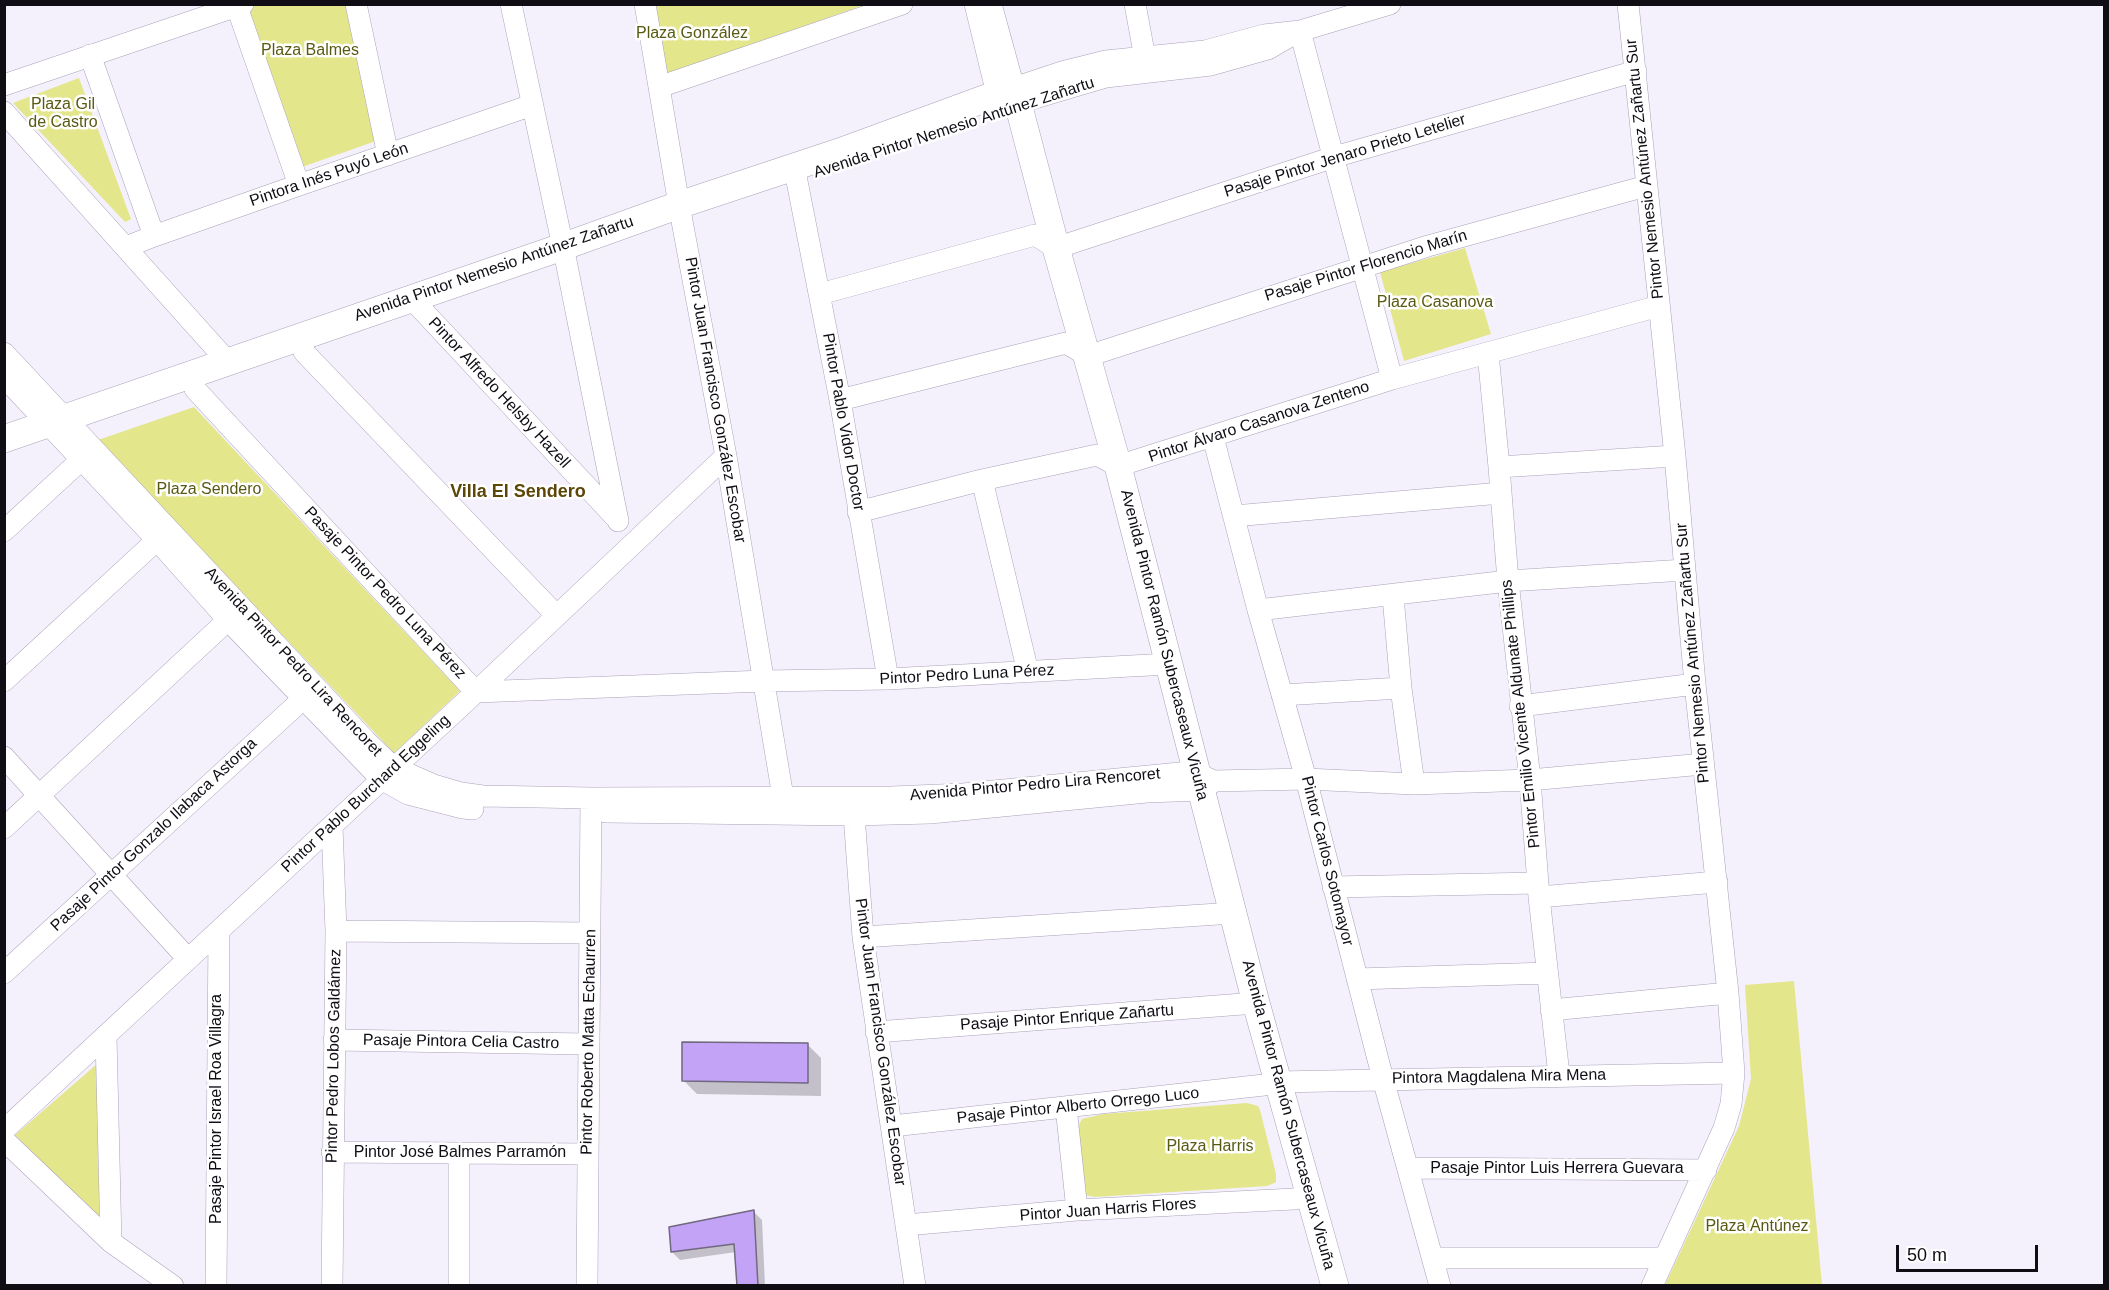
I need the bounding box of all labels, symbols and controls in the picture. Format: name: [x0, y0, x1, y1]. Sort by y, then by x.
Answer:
park label: Plaza González: [636, 24, 748, 44]
street label: Pintor Nemesio Antúnez Zañartu Sur: [1622, 38, 1668, 300]
park label: Plaza Balmes: [261, 41, 359, 61]
street label: Avenida Pintor Nemesio Antúnez Zañartu: [811, 73, 1097, 183]
park label: Plaza Gil de Castro: [28, 95, 98, 133]
street label: Pasaje Pintor Jenaro Prieto Letelier: [1222, 110, 1468, 202]
street label: Pintora Inés Puyó León: [247, 139, 411, 211]
street label: Avenida Pintor Nemesio Antúnez Zañartu: [352, 212, 636, 326]
street label: Pasaje Pintor Florencio Marín: [1262, 226, 1470, 306]
street label: Pintor Juan Francisco González Escobar: [680, 256, 750, 544]
park label: Plaza Casanova: [1377, 293, 1493, 313]
street label: Pintor Alfredo Helsby Hazell: [424, 314, 574, 472]
street label: Pintor Pablo Vidor Doctor: [818, 332, 868, 512]
street label: Pintor Álvaro Casanova Zenteno: [1146, 377, 1372, 467]
park label: Plaza Sendero: [157, 480, 261, 500]
district label: Villa El Sendero: [450, 481, 586, 503]
street label: Avenida Pintor Ramón Subercaseaux Vicuña: [1116, 488, 1212, 802]
street label: Pasaje Pintor Pedro Luna Pérez: [300, 503, 470, 683]
street label: Pintor Nemesio Antúnez Zañartu Sur: [1672, 522, 1714, 784]
street label: Avenida Pintor Pedro Lira Rencoret: [200, 564, 386, 760]
street label: Pintor Emilio Vicente Aldunate Phillips: [1497, 579, 1545, 849]
street label: Pintor Pedro Luna Pérez: [879, 661, 1055, 689]
street label: Pintor Pablo Burchard Eggeling: [278, 711, 454, 877]
street label: Pasaje Pintor Gonzalo Ilabaca Astorga: [47, 734, 261, 936]
street label: Avenida Pintor Pedro Lira Rencoret: [909, 764, 1161, 806]
street label: Pintor Carlos Sotomayor: [1297, 774, 1357, 948]
street label: Pintor Juan Francisco González Escobar: [850, 897, 910, 1187]
street label: Pintor Roberto Matta Echaurren: [577, 929, 601, 1155]
street label: Pintor Pedro Lobos Galdámez: [323, 949, 345, 1163]
street label: Avenida Pintor Ramón Subercaseaux Vicuña: [1237, 958, 1339, 1272]
street label: Pasaje Pintor Israel Roa Villagra: [207, 994, 227, 1224]
street label: Pasaje Pintor Enrique Zañartu: [959, 1001, 1175, 1035]
street label: Pasaje Pintora Celia Castro: [363, 1031, 559, 1053]
street label: Pintora Magdalena Mira Mena: [1392, 1066, 1606, 1088]
street label: Pasaje Pintor Alberto Orrego Luco: [956, 1084, 1200, 1128]
park label: Plaza Harris: [1166, 1137, 1254, 1157]
street label: Pintor José Balmes Parramón: [354, 1143, 566, 1163]
street label: Pasaje Pintor Luis Herrera Guevara: [1430, 1159, 1684, 1179]
street label: Pintor Juan Harris Flores: [1019, 1194, 1197, 1226]
park label: Plaza Antúnez: [1705, 1217, 1809, 1237]
scale bar: [1899, 1233, 2042, 1271]
text: 50 m: [1907, 1245, 1947, 1265]

